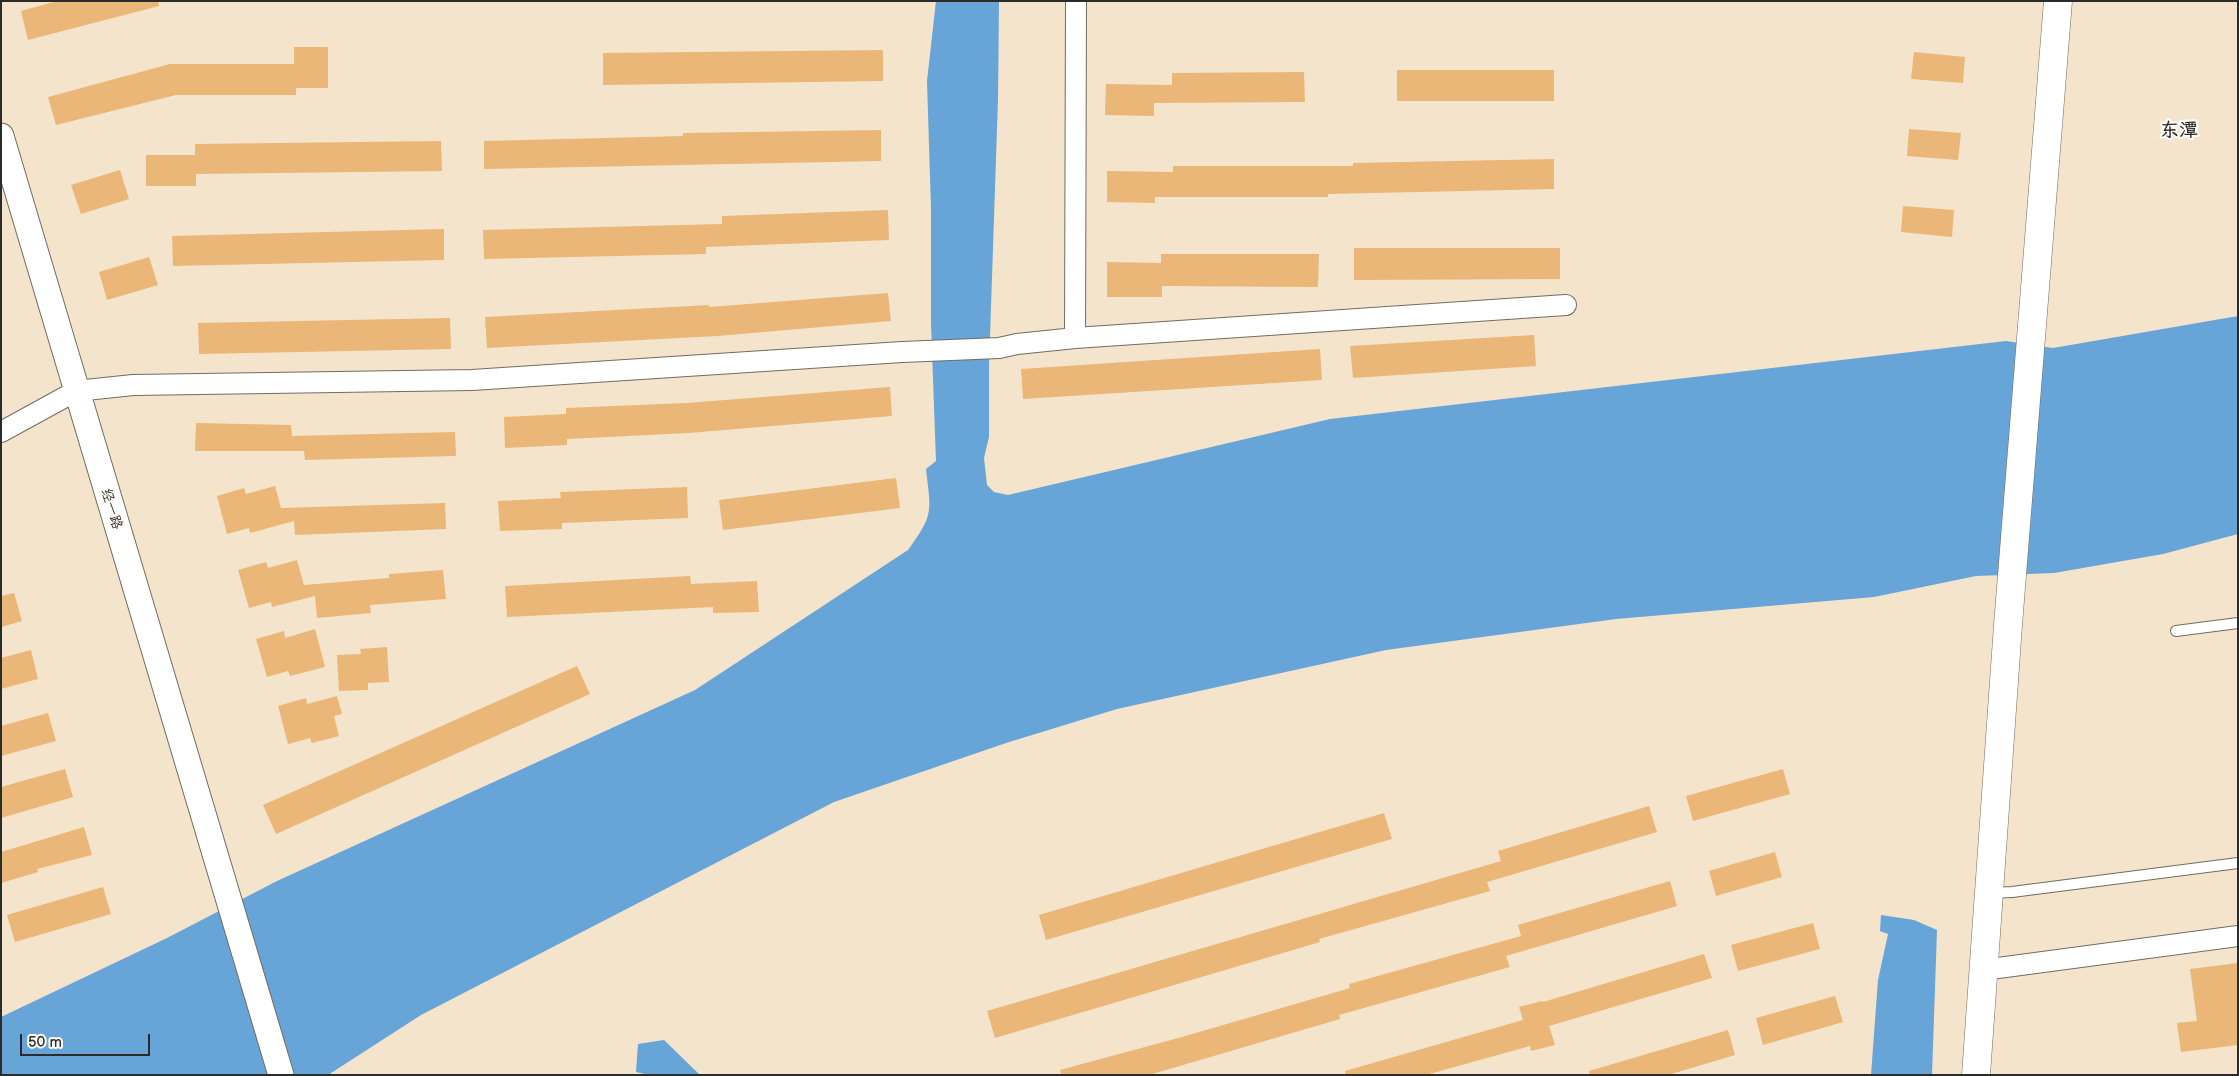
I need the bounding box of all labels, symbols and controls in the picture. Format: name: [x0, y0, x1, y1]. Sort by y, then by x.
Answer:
district label: 东潭: [2160, 120, 2198, 142]
street label: 经一路: [97, 486, 125, 532]
scale bar: [22, 1024, 152, 1056]
text: 50 m: [28, 1033, 62, 1052]

